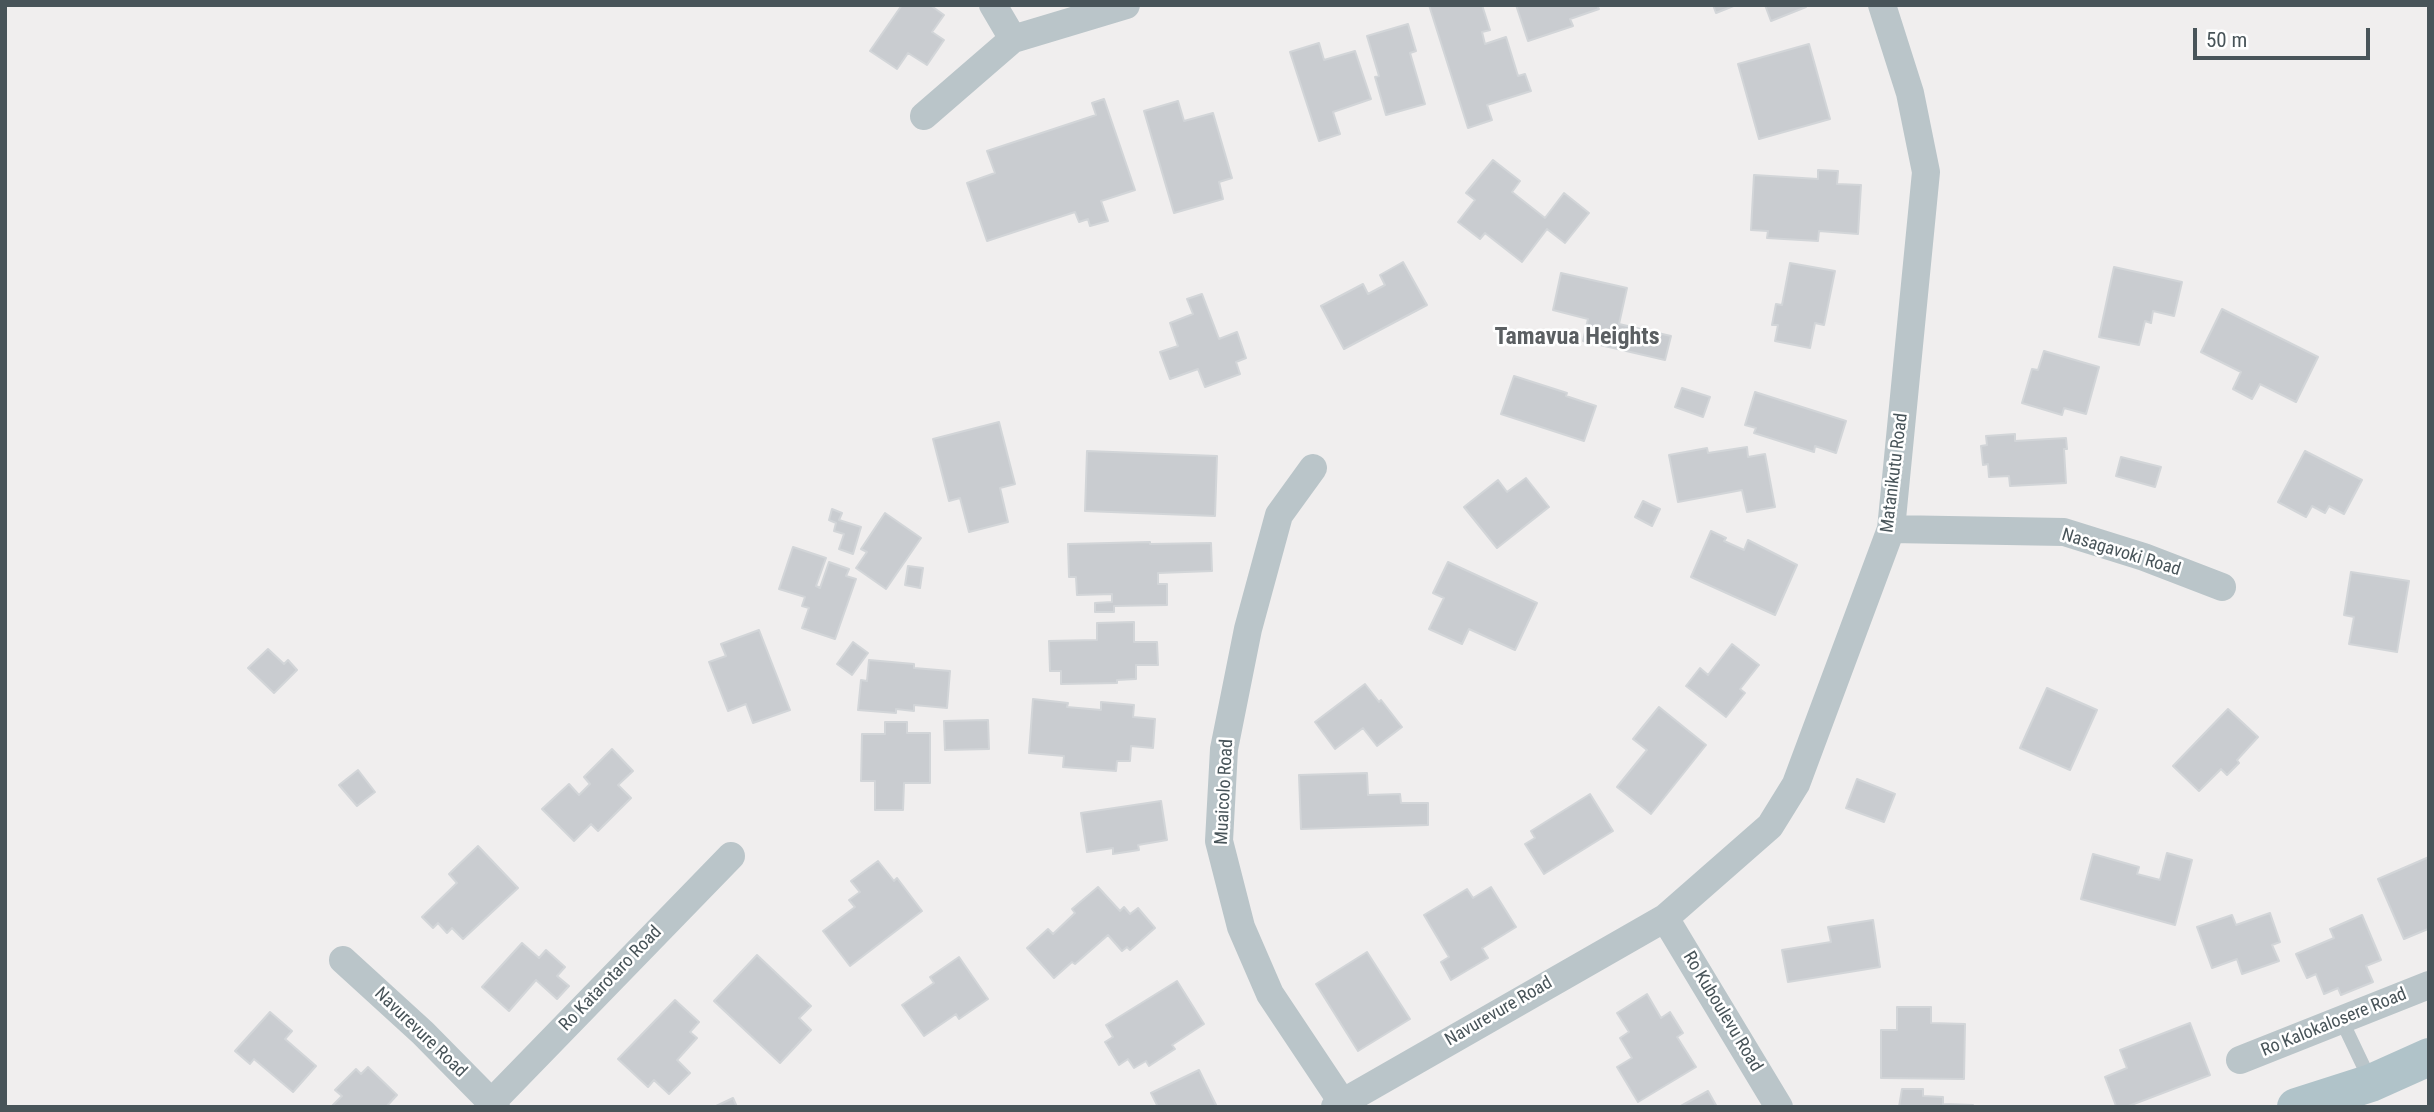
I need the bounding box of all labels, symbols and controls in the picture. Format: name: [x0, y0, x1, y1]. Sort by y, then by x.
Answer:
scale bar: [2196, 14, 2373, 58]
text: 50 m: [2206, 28, 2247, 52]
district label: Tamavua Heights: [1494, 324, 1660, 352]
street label: Matanikutu Road: [1877, 412, 1913, 534]
street label: Nasagavoki Road: [2059, 525, 2183, 581]
street label: Muaicolo Road: [1211, 739, 1239, 845]
street label: Ro Katarotaro Road: [555, 922, 667, 1036]
street label: Ro Kuboulevu Road: [1678, 948, 1766, 1076]
street label: Navurevure Road: [1442, 973, 1556, 1051]
street label: Navurevure Road: [369, 984, 471, 1082]
street label: Ro Kalokalosere Road: [2258, 984, 2410, 1062]

